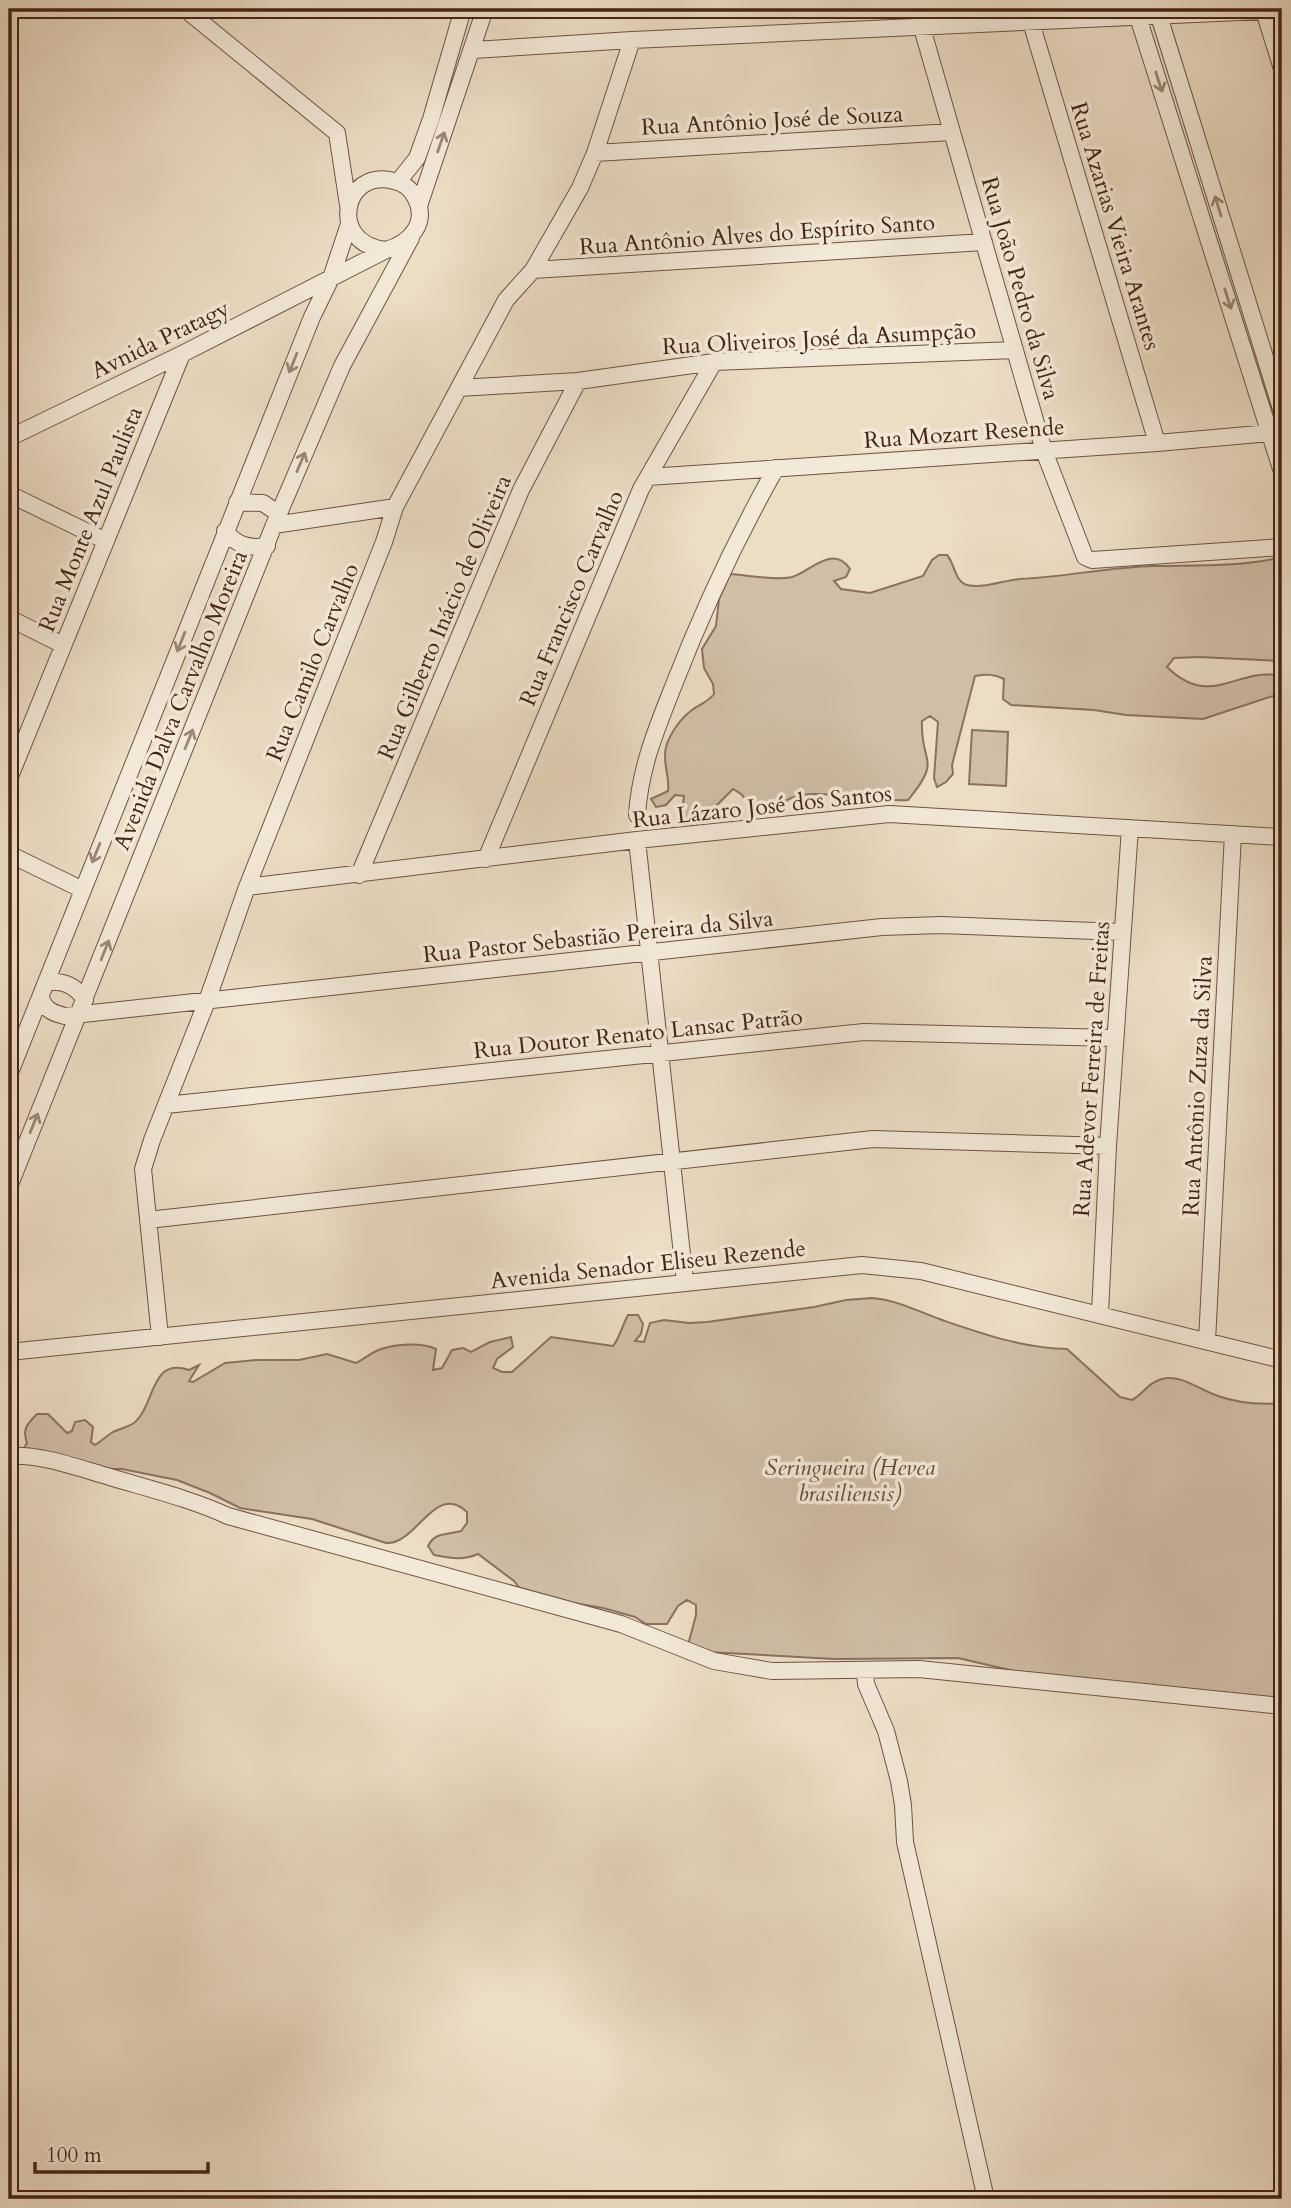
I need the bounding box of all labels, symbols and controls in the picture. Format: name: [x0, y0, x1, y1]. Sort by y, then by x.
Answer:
one-way arrow: [1154, 71, 1166, 93]
street label: Rua Antônio José de Souza: [640, 98, 904, 143]
street label: Rua Azarias Vieira Arantes: [1063, 98, 1168, 354]
one-way arrow: [435, 131, 448, 153]
street label: Rua João Pedro da Silva: [974, 173, 1067, 403]
one-way arrow: [1211, 196, 1223, 218]
street label: Rua Antônio Alves do Espírito Santo: [578, 207, 936, 262]
one-way arrow: [1223, 288, 1235, 310]
street label: Avnida Pratagy: [86, 293, 234, 386]
street label: Rua Oliveiros José da Asumpção: [661, 315, 977, 362]
one-way arrow: [286, 352, 299, 374]
street label: Rua Monte Azul Paulista: [31, 402, 150, 636]
street label: Rua Mozart Resende: [863, 411, 1065, 456]
one-way arrow: [295, 452, 308, 473]
street label: Rua Gilberto Inácio de Oliveira: [370, 470, 519, 764]
street label: Rua Francisco Carvalho: [512, 486, 631, 711]
street label: Avenida Dalva Carvalho Moreira: [106, 546, 255, 855]
street label: Rua Camilo Carvalho: [259, 559, 366, 766]
one-way arrow: [173, 631, 186, 653]
one-way arrow: [184, 728, 197, 750]
street label: Rua Lázaro José dos Santos: [631, 777, 893, 836]
one-way arrow: [88, 842, 101, 864]
street label: Rua Pastor Sebastião Pereira da Silva: [421, 903, 775, 970]
street label: Rua Adevor Ferreira de Freitas: [1066, 920, 1117, 1218]
one-way arrow: [99, 939, 112, 961]
street label: Rua Antônio Zuza da Silva: [1175, 955, 1220, 1217]
street label: Rua Doutor Renato Lansac Patrão: [472, 1001, 804, 1066]
one-way arrow: [29, 1113, 42, 1135]
street label: Avenida Senador Eliseu Rezende: [489, 1233, 807, 1296]
park label: Seringueira (Hevea brasiliensis): [765, 1452, 935, 1509]
scale bar: [35, 2131, 208, 2175]
text: 100 m: [46, 2141, 102, 2170]

